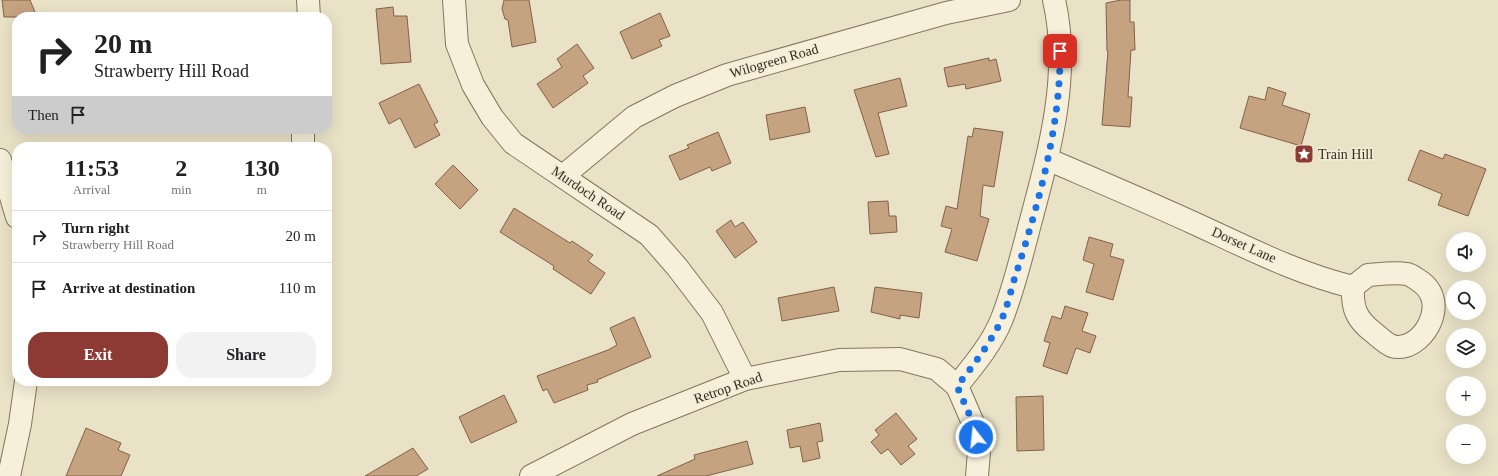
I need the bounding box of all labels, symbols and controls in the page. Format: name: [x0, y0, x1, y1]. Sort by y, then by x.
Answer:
icon: right: [28, 28, 80, 80]
text: 20 m: [94, 28, 152, 59]
pin: [1043, 34, 1077, 68]
icon: arrive: [1049, 40, 1071, 62]
street label: Wilogreen Road: [728, 41, 820, 81]
text: Strawberry Hill Road: [94, 61, 249, 81]
icon: arrive: [67, 104, 89, 126]
text: Then: [28, 107, 59, 123]
place icon: Train Hill: [1293, 143, 1315, 165]
place label: Train Hill: [1318, 147, 1373, 162]
text: 11:53: [64, 155, 119, 181]
text: 2: [175, 155, 187, 181]
text: 130: [244, 155, 280, 181]
street label: Murdoch Road: [549, 163, 627, 223]
text: Arrival: [73, 182, 110, 197]
text: min: [171, 182, 191, 197]
text: m: [257, 182, 267, 197]
text: Turn right: [62, 220, 129, 236]
street label: Dorset Lane: [1210, 224, 1278, 266]
icon: right: [28, 226, 50, 248]
text: 20 m: [286, 228, 316, 244]
map controls: [1446, 232, 1486, 464]
button: sound: [1446, 232, 1486, 272]
text: Strawberry Hill Road: [62, 237, 174, 252]
icon: arrive: [28, 278, 50, 300]
text: Arrive at destination: [62, 280, 195, 296]
text: 110 m: [279, 280, 316, 296]
button: search: [1446, 280, 1486, 320]
button: layers: [1446, 328, 1486, 368]
button: Exit: [28, 332, 168, 378]
button: Share: [176, 332, 316, 378]
street label: Retrop Road: [692, 369, 764, 407]
button: +: [1446, 376, 1486, 416]
position arrow: [955, 416, 997, 458]
button: −: [1446, 424, 1486, 464]

